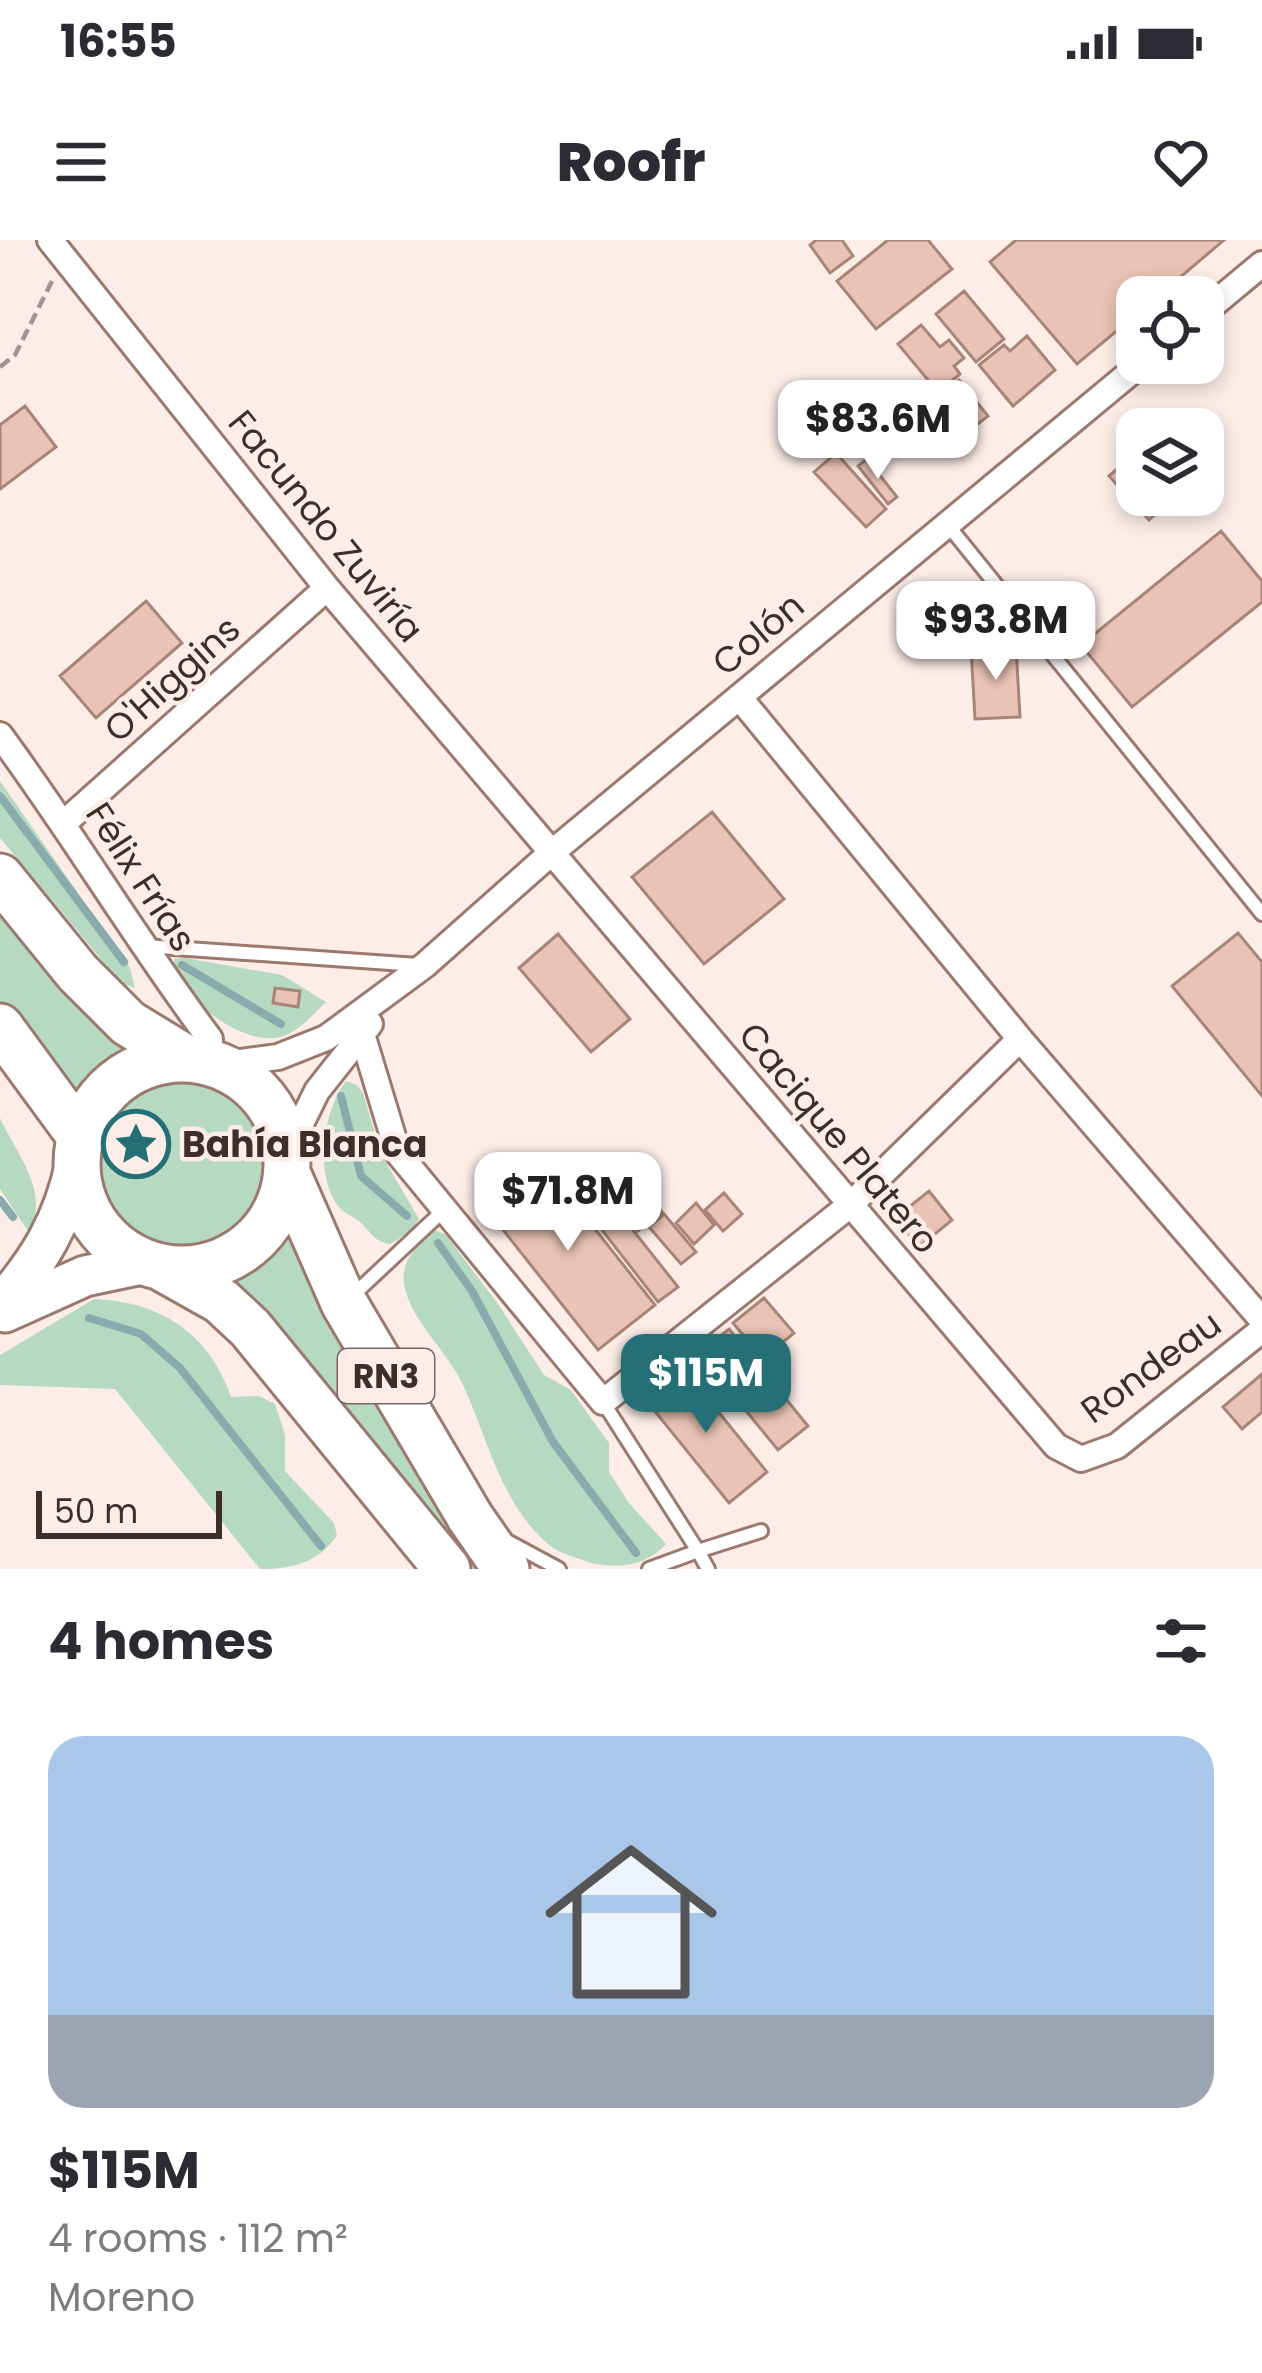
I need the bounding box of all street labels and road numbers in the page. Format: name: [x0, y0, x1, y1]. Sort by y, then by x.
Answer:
street label: Facundo Zuviría: [216, 399, 436, 653]
street label: Colón: [701, 580, 815, 688]
street label: O'Higgins: [93, 604, 251, 754]
street label: Félix Frías: [74, 792, 208, 962]
street label: Cacique Platero: [727, 1011, 951, 1265]
street label: Rondeau: [1070, 1299, 1232, 1435]
road number: RN3: [338, 1349, 434, 1403]

